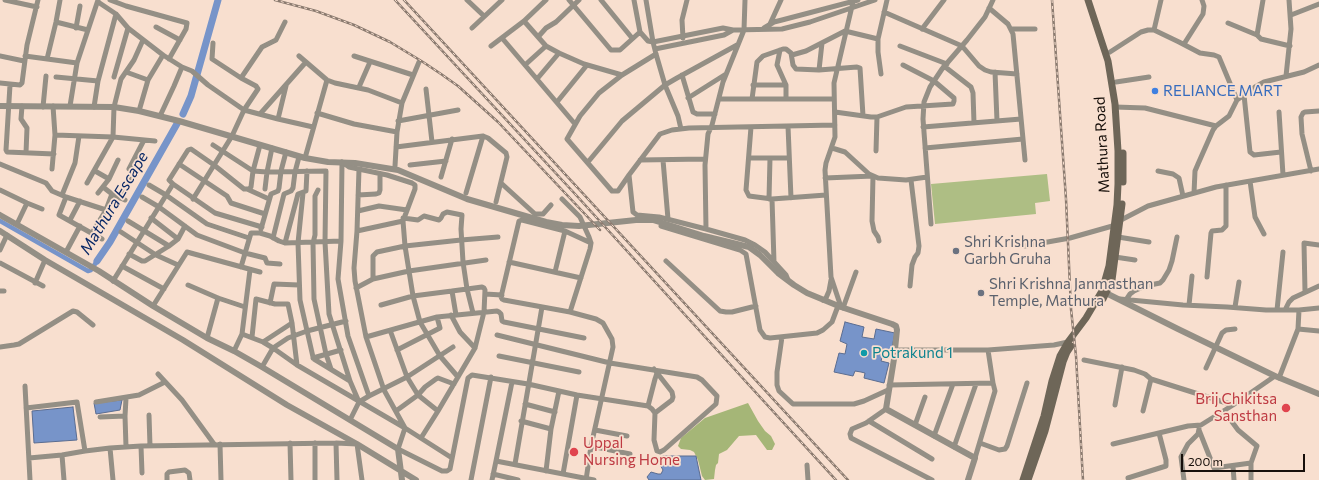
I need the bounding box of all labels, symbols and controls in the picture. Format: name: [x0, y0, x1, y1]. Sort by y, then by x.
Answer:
place label: RELIANCE MART: [1163, 82, 1283, 100]
marker: RELIANCE MART: [1150, 86, 1160, 96]
street label: Mathura Road: [1090, 96, 1114, 194]
water label: Mathura Escape: [76, 148, 152, 258]
place label: Shri Krishna Garbh Gruha: [964, 233, 1051, 268]
marker: Shri Krishna Garbh Gruha: [951, 246, 961, 256]
place label: Shri Krishna Janmasthan Temple, Mathura: [989, 275, 1153, 310]
marker: Shri Krishna Janmasthan Temple, Mathura: [976, 288, 986, 298]
place label: Potrakund 1: [872, 344, 953, 362]
marker: Potrakund 1: [859, 348, 869, 358]
place label: Brij Chikitsa Sansthan: [1195, 390, 1277, 425]
marker: Brij Chikitsa Sansthan: [1280, 402, 1292, 414]
place label: Uppal Nursing Home: [583, 434, 680, 469]
marker: Uppal Nursing Home: [568, 446, 580, 458]
scale bar: [1183, 446, 1307, 472]
text: 200 m: [1188, 454, 1223, 468]

